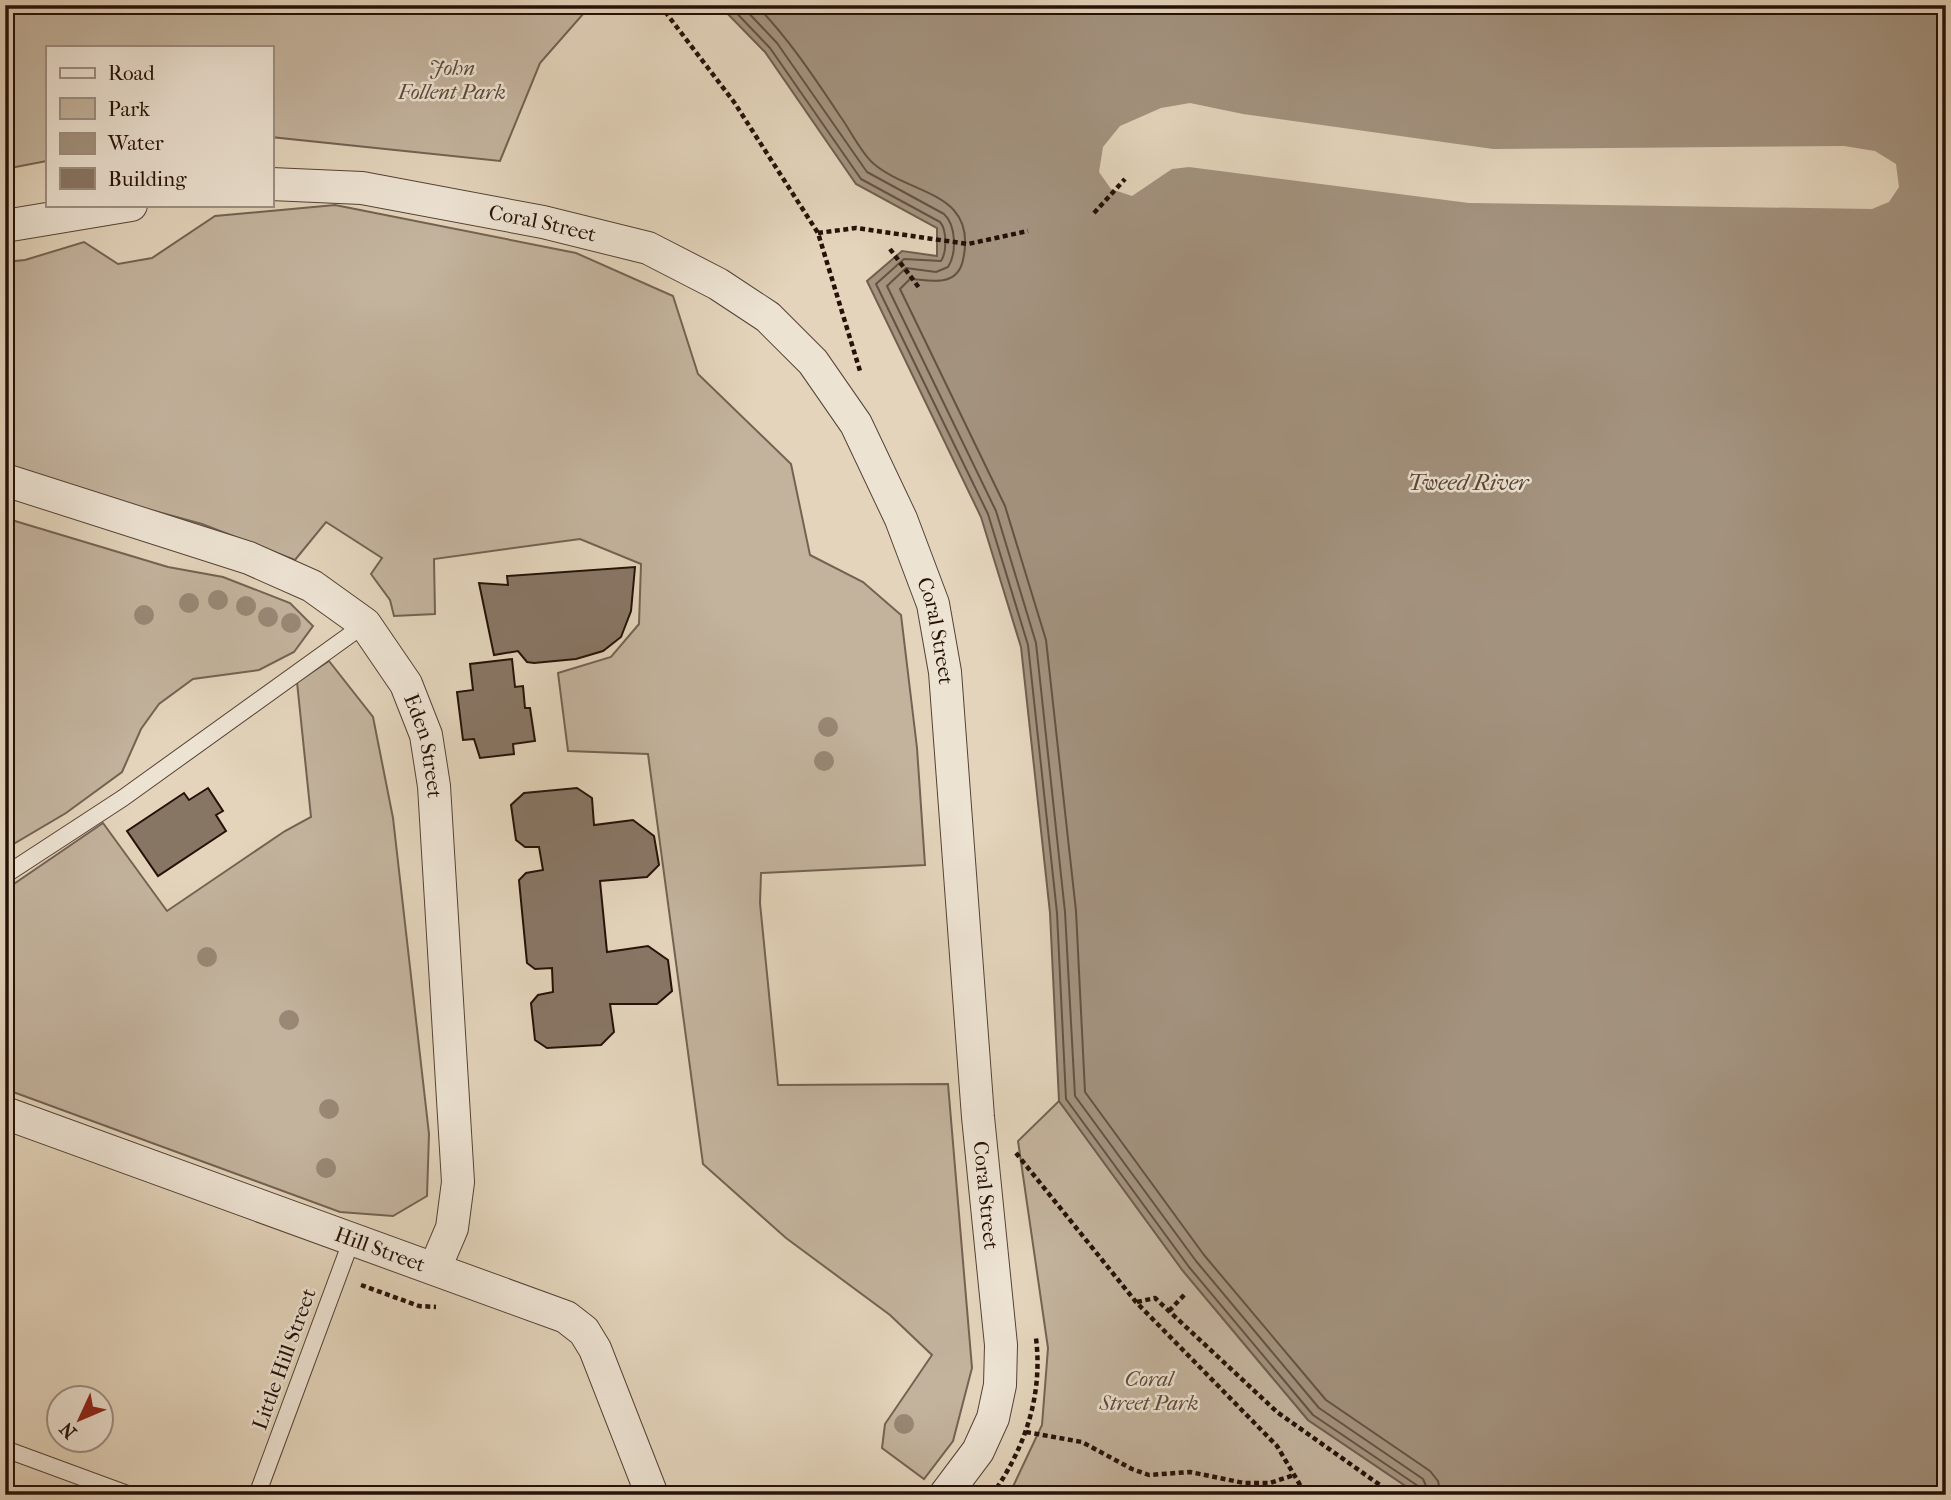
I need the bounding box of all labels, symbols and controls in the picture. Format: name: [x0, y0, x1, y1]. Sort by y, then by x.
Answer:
legend: [46, 46, 273, 206]
park label: John Follent Park: [397, 56, 506, 104]
text: Road: [108, 61, 155, 85]
text: Park: [108, 97, 150, 121]
text: Water: [107, 131, 164, 155]
text: Building: [108, 167, 187, 191]
street label: Coral Street: [487, 200, 599, 247]
water label: Tweed River: [1408, 469, 1530, 496]
street label: Coral Street: [912, 574, 958, 686]
street label: Eden Street: [399, 690, 447, 799]
street label: Coral Street: [968, 1140, 1003, 1251]
street label: Hill Street: [331, 1222, 429, 1277]
street label: Little Hill Street: [247, 1285, 321, 1433]
park label: Coral Street Park: [1099, 1367, 1198, 1415]
north arrow: [46, 1384, 116, 1454]
text: N: [55, 1417, 81, 1443]

